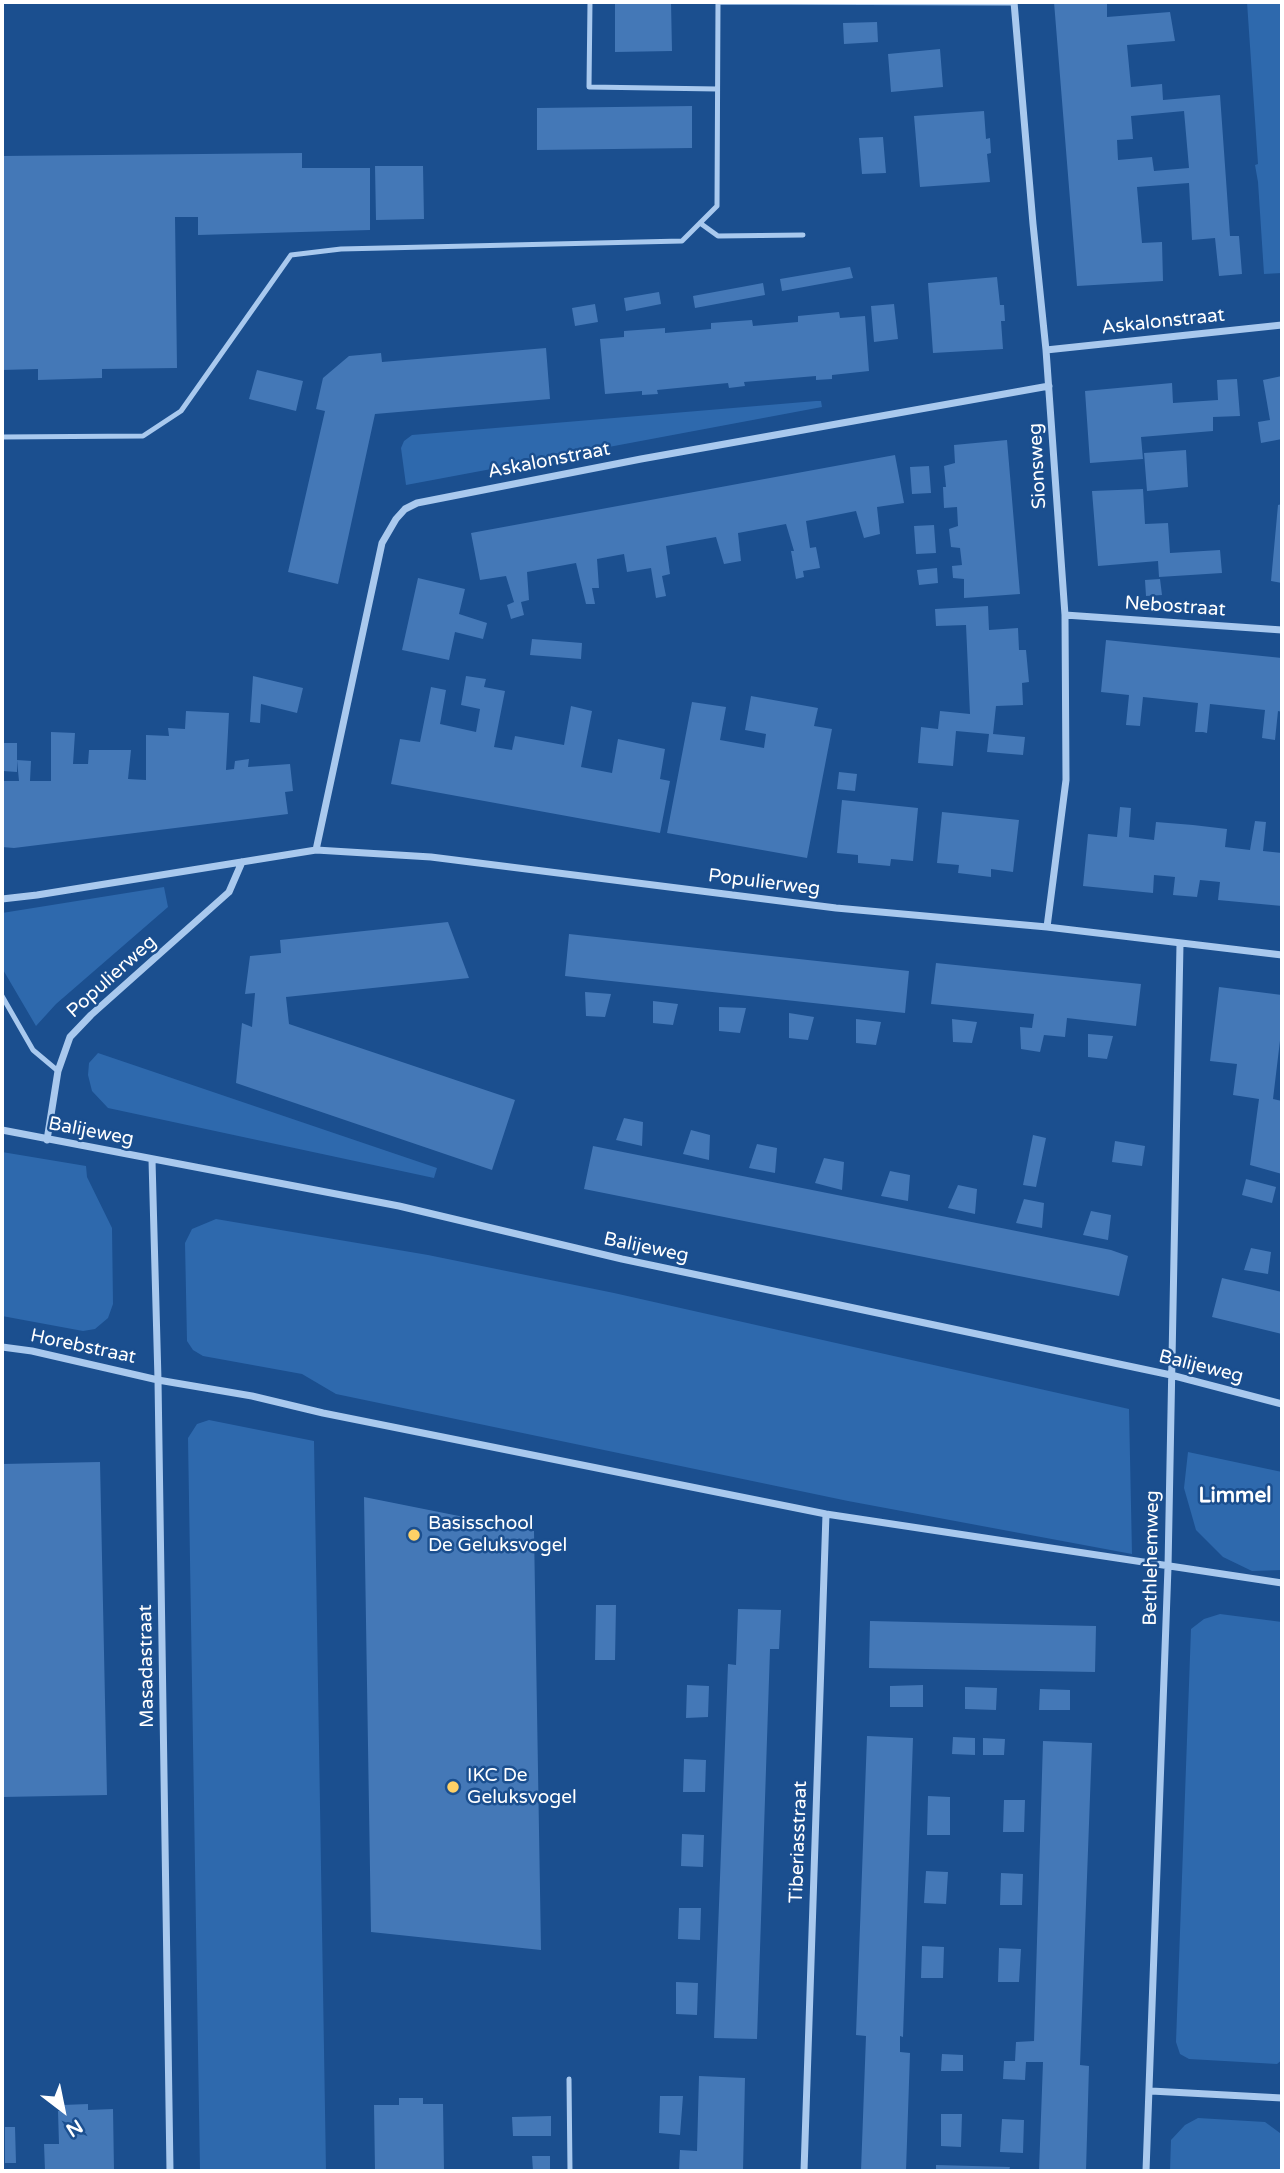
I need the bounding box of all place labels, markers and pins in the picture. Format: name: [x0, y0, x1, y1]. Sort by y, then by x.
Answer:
place label: Basisschool De Geluksvogel: [428, 1513, 567, 1557]
marker: Basisschool De Geluksvogel: [406, 1527, 422, 1543]
place label: IKC De Geluksvogel: [467, 1765, 577, 1809]
marker: IKC De Geluksvogel: [445, 1779, 461, 1795]

